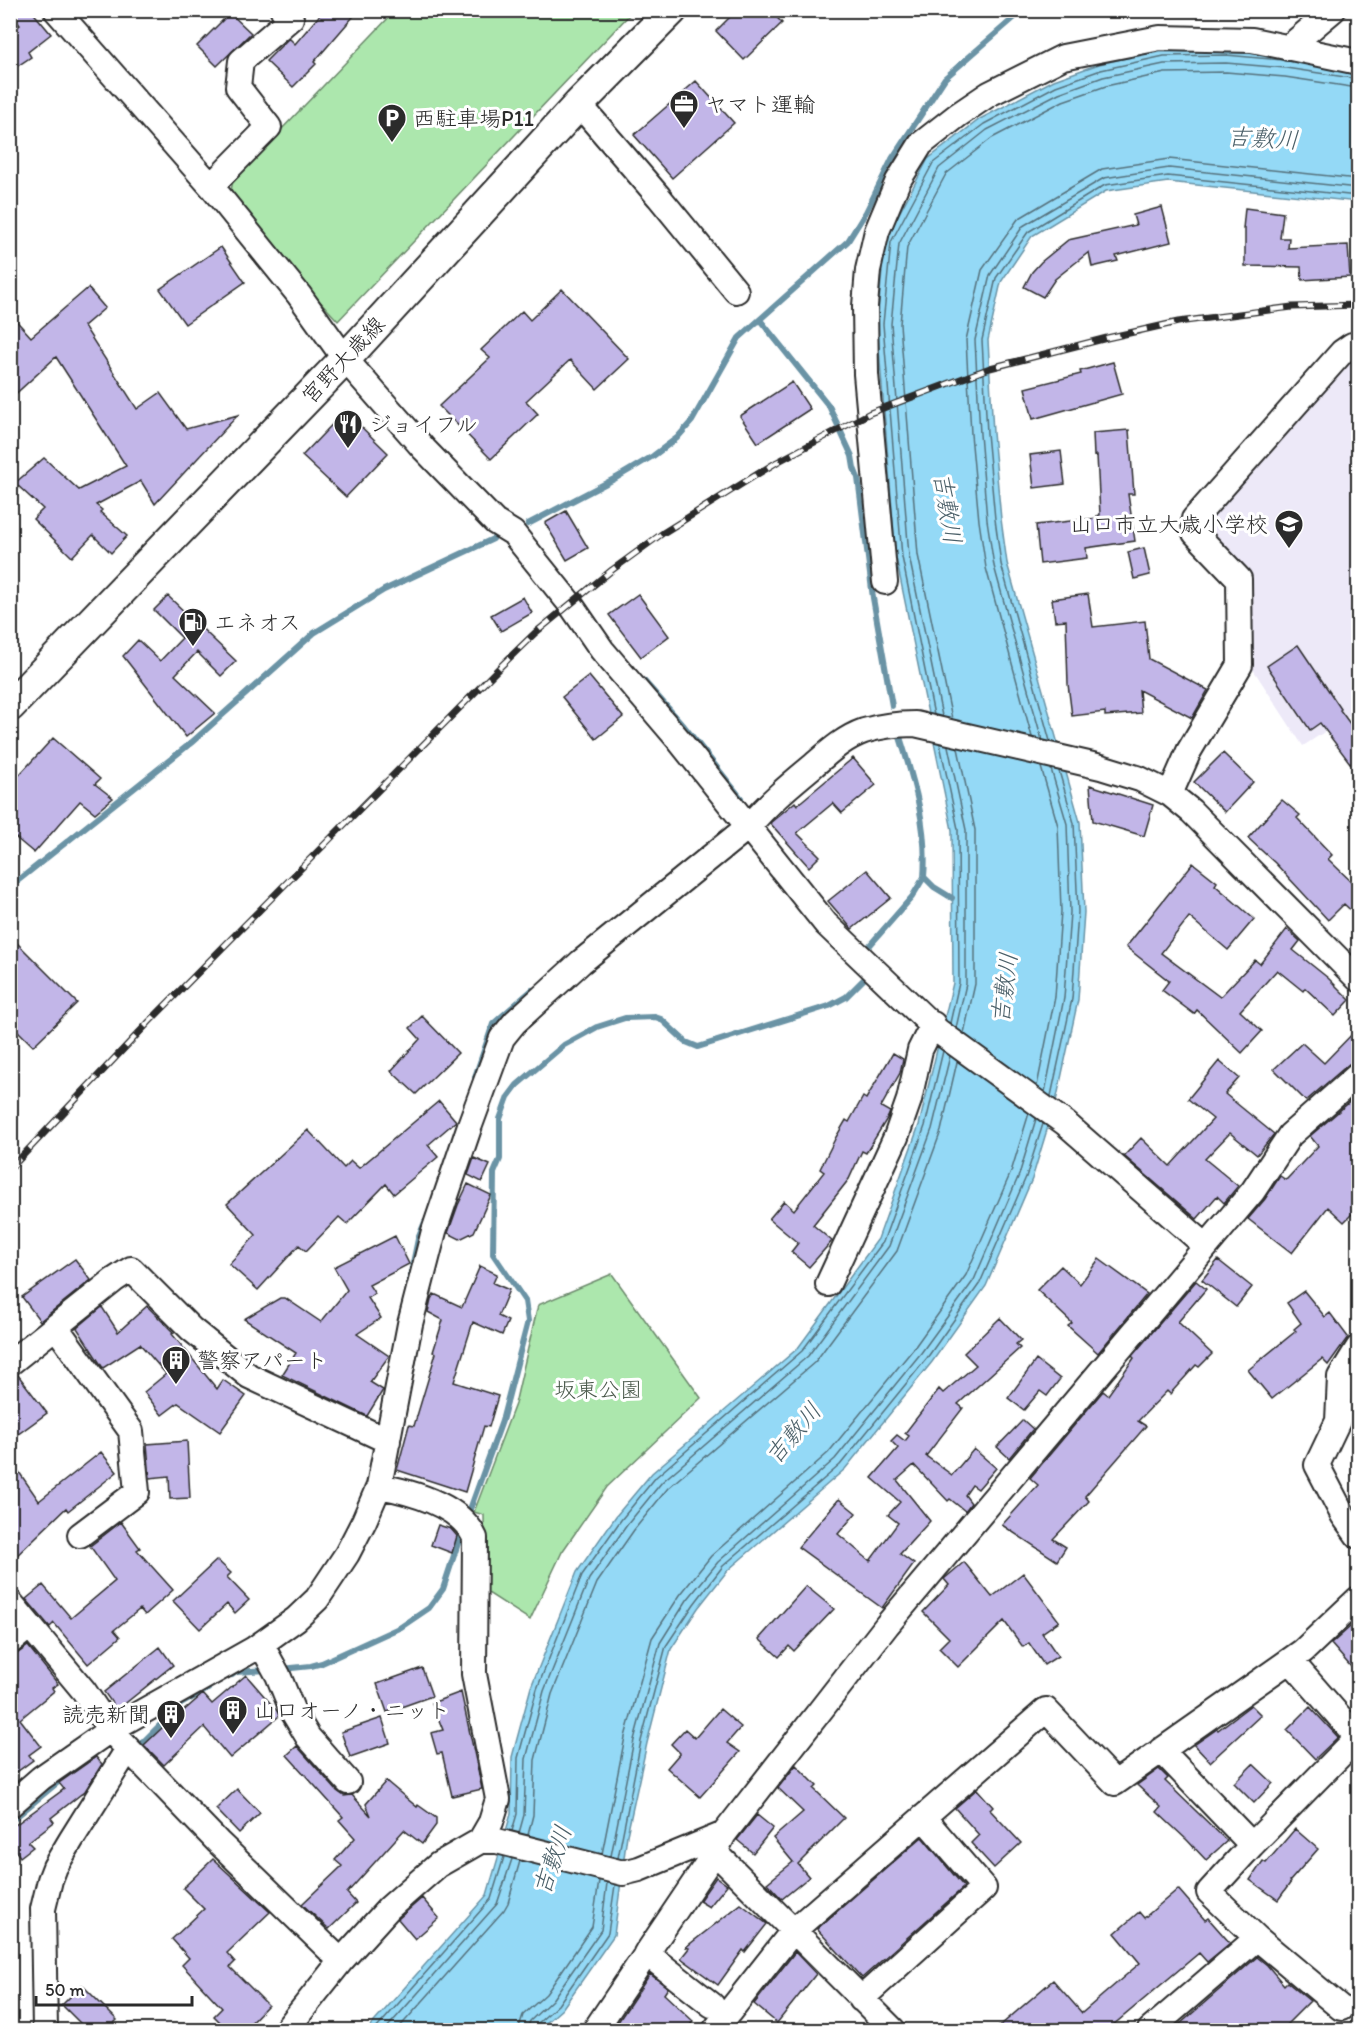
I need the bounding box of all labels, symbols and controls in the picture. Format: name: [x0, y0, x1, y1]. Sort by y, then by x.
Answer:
office icon: ヤマト運輸: [668, 88, 700, 130]
place label: ヤマト運輸: [705, 91, 815, 118]
parking icon: 西駐車場P11: [376, 102, 408, 144]
place label: 西駐車場P11: [413, 105, 534, 132]
water label: 吉敷川: [1226, 122, 1300, 154]
street label: 宮野大歳線: [296, 311, 390, 409]
restaurant icon: ジョイフル: [332, 408, 364, 450]
place label: ジョイフル: [369, 411, 478, 438]
water label: 吉敷川: [928, 470, 968, 546]
school or university icon: 山口市立大歳小学校: [1273, 508, 1305, 550]
place label: 山口市立大歳小学校: [1070, 511, 1268, 538]
fuel station icon: エネオス: [177, 606, 209, 648]
place label: エネオス: [214, 609, 301, 636]
water label: 吉敷川: [985, 951, 1023, 1025]
building icon: 警察アパート: [160, 1344, 192, 1386]
place label: 警察アパート: [197, 1347, 328, 1374]
park label: 坂東公園: [554, 1376, 642, 1403]
water label: 吉敷川: [759, 1396, 827, 1470]
building icon: 山口オーノ・ニット: [217, 1694, 249, 1736]
place label: 山口オーノ・ニット: [254, 1697, 450, 1724]
building icon: 読売新聞: [155, 1698, 187, 1740]
place label: 読売新聞: [62, 1701, 150, 1728]
water label: 吉敷川: [527, 1821, 577, 1899]
scale bar: [36, 1969, 192, 2007]
text: 50 m: [45, 1979, 85, 2001]

